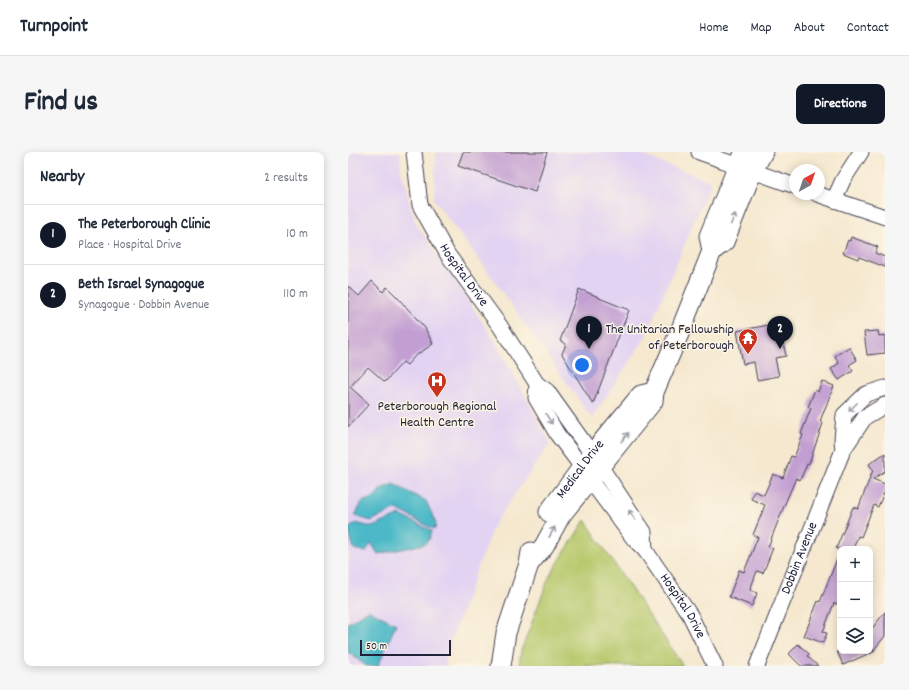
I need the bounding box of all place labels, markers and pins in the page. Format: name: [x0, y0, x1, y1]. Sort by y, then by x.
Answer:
pin: 1: [576, 316, 602, 349]
pin: 2: [767, 316, 793, 349]
place label: The Unitarian Fellowship of Peterborough: [605, 320, 734, 356]
temple icon: The Unitarian Fellowship of Peterborough: [737, 327, 759, 355]
hospital icon: Peterborough Regional Health Centre: [426, 370, 448, 398]
place label: Peterborough Regional Health Centre: [378, 397, 497, 433]

